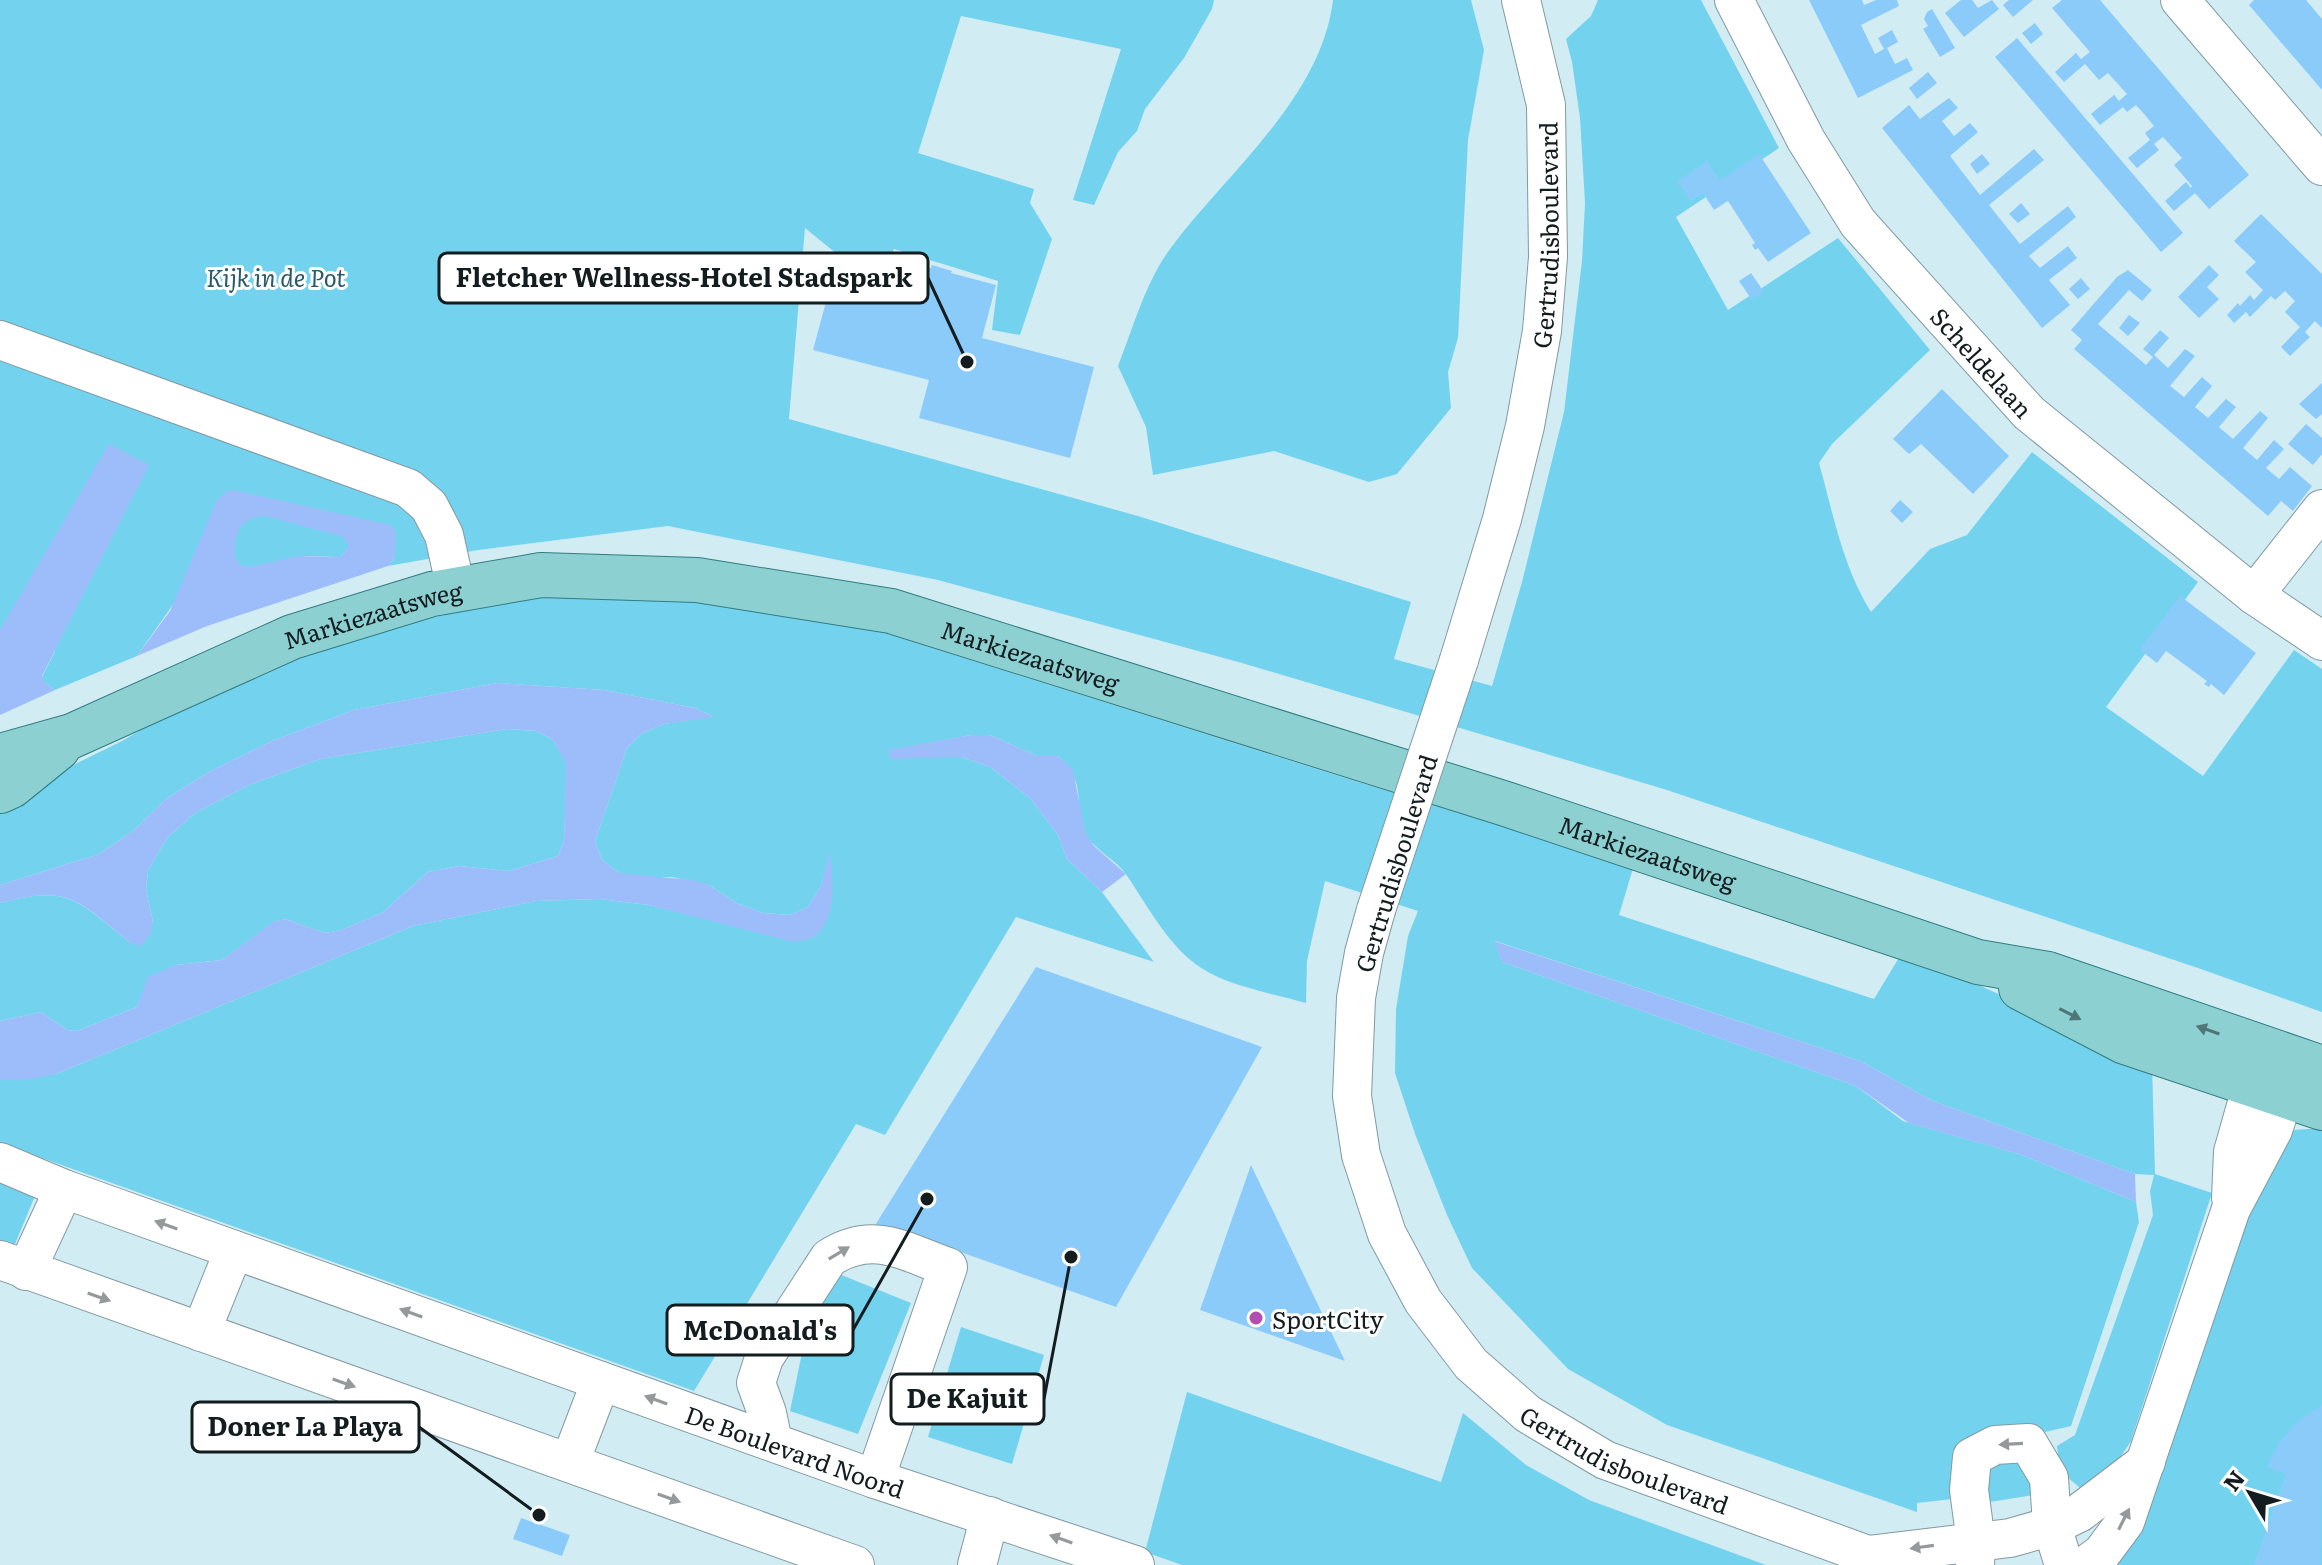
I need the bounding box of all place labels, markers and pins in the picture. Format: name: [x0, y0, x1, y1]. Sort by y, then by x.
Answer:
callout: Fletcher Wellness-Hotel Stadspark: [439, 253, 928, 303]
place label: SportCity: [1272, 1301, 1384, 1336]
callout: McDonald's: [667, 1305, 853, 1355]
marker: SportCity: [1247, 1309, 1265, 1327]
callout: De Kajuit: [891, 1374, 1044, 1424]
callout: Doner La Playa: [192, 1402, 419, 1452]

